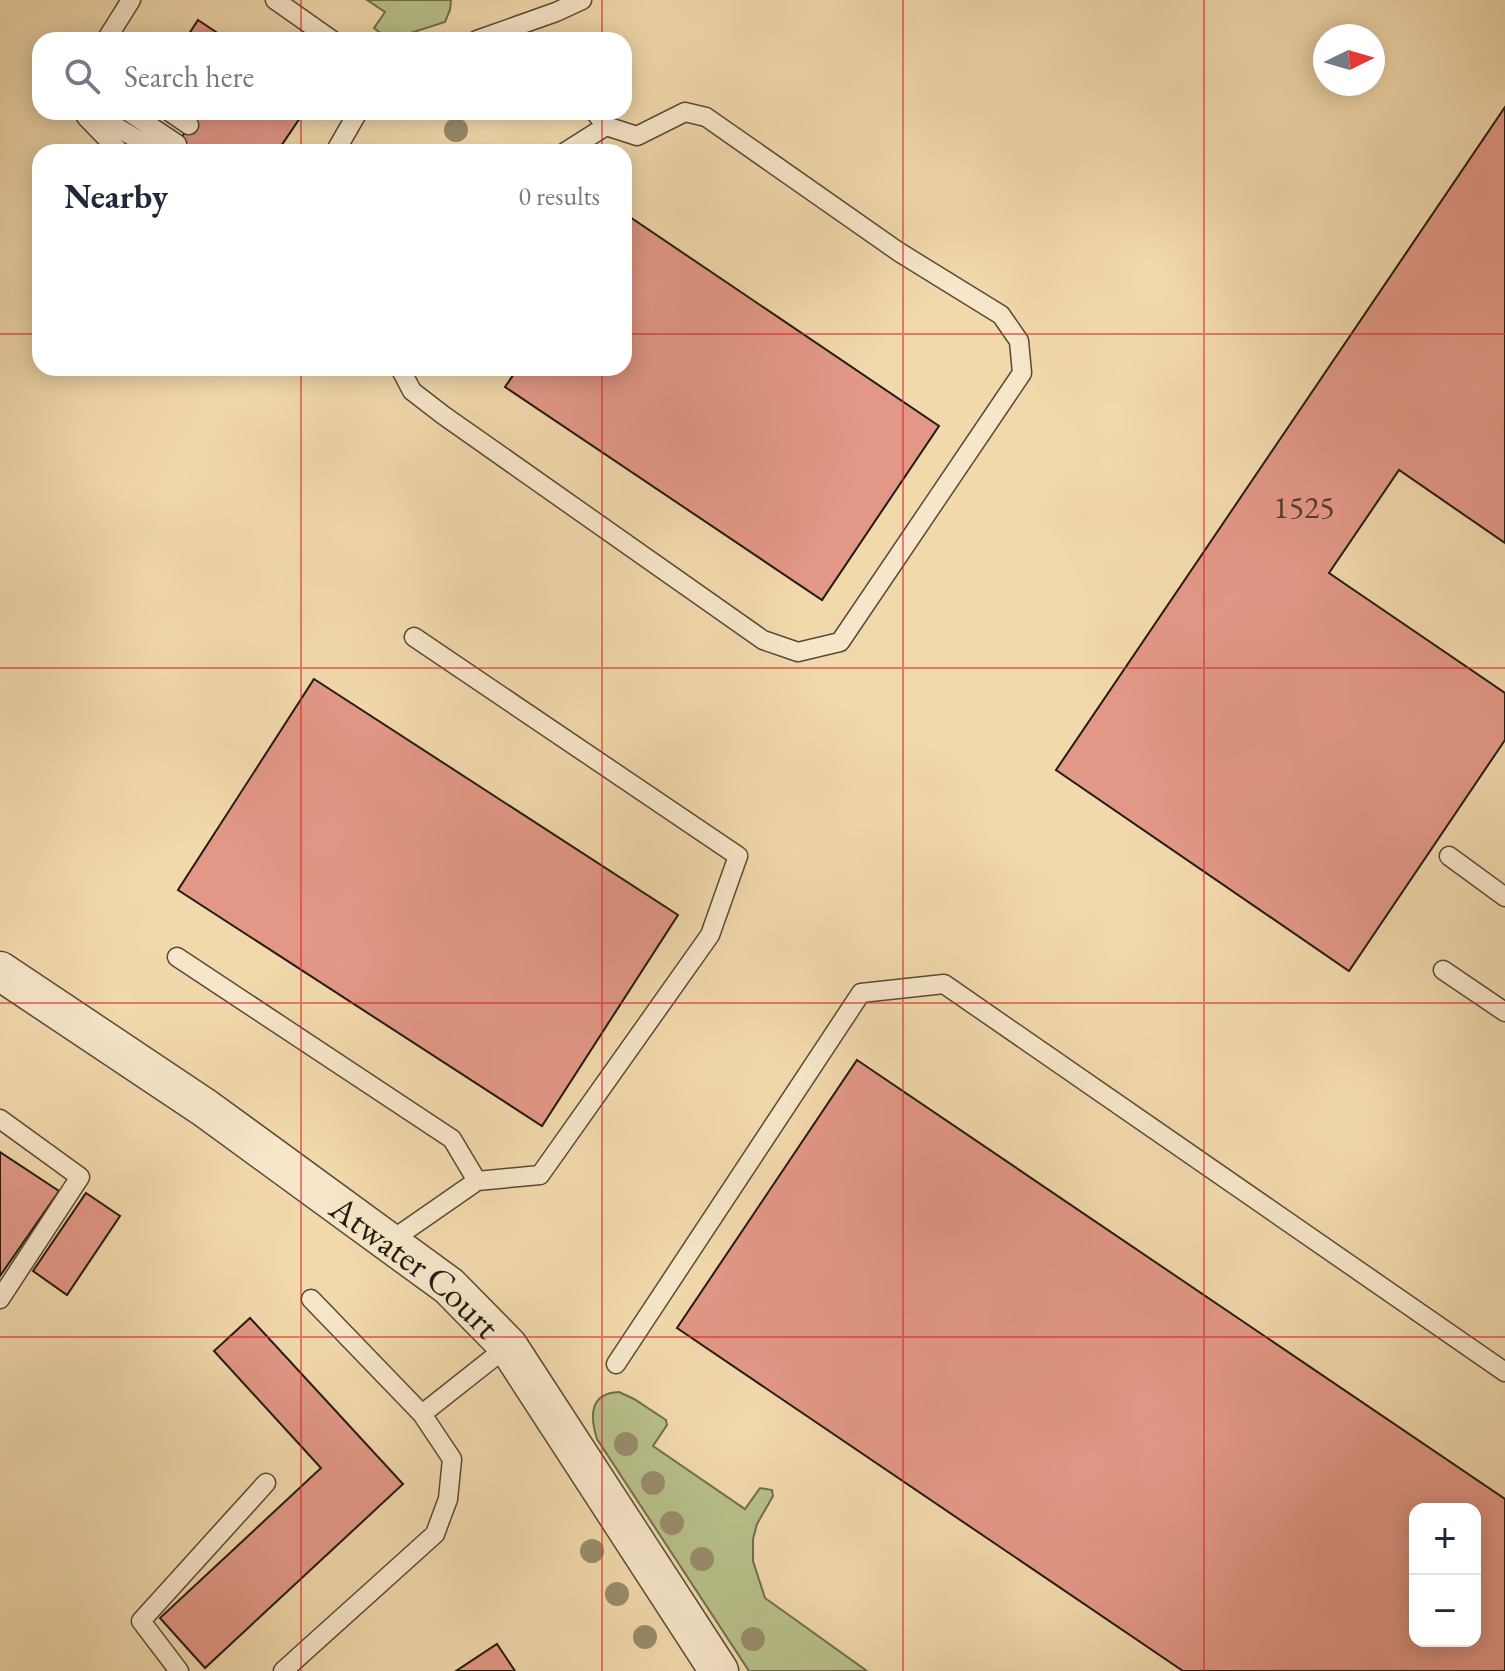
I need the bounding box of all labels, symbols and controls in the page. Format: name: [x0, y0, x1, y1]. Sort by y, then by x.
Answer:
north arrow: [1313, 24, 1385, 96]
search box: [32, 32, 632, 120]
icon: search: [60, 54, 104, 98]
text: Search here: [124, 57, 254, 96]
text: Nearby: [64, 174, 168, 218]
text: 0 results: [519, 179, 600, 213]
house number: 1525: [1273, 486, 1335, 528]
street label: Atwater Court: [320, 1184, 511, 1349]
map controls: [1409, 1503, 1481, 1647]
button: +: [1409, 1503, 1481, 1575]
button: −: [1409, 1575, 1481, 1647]

